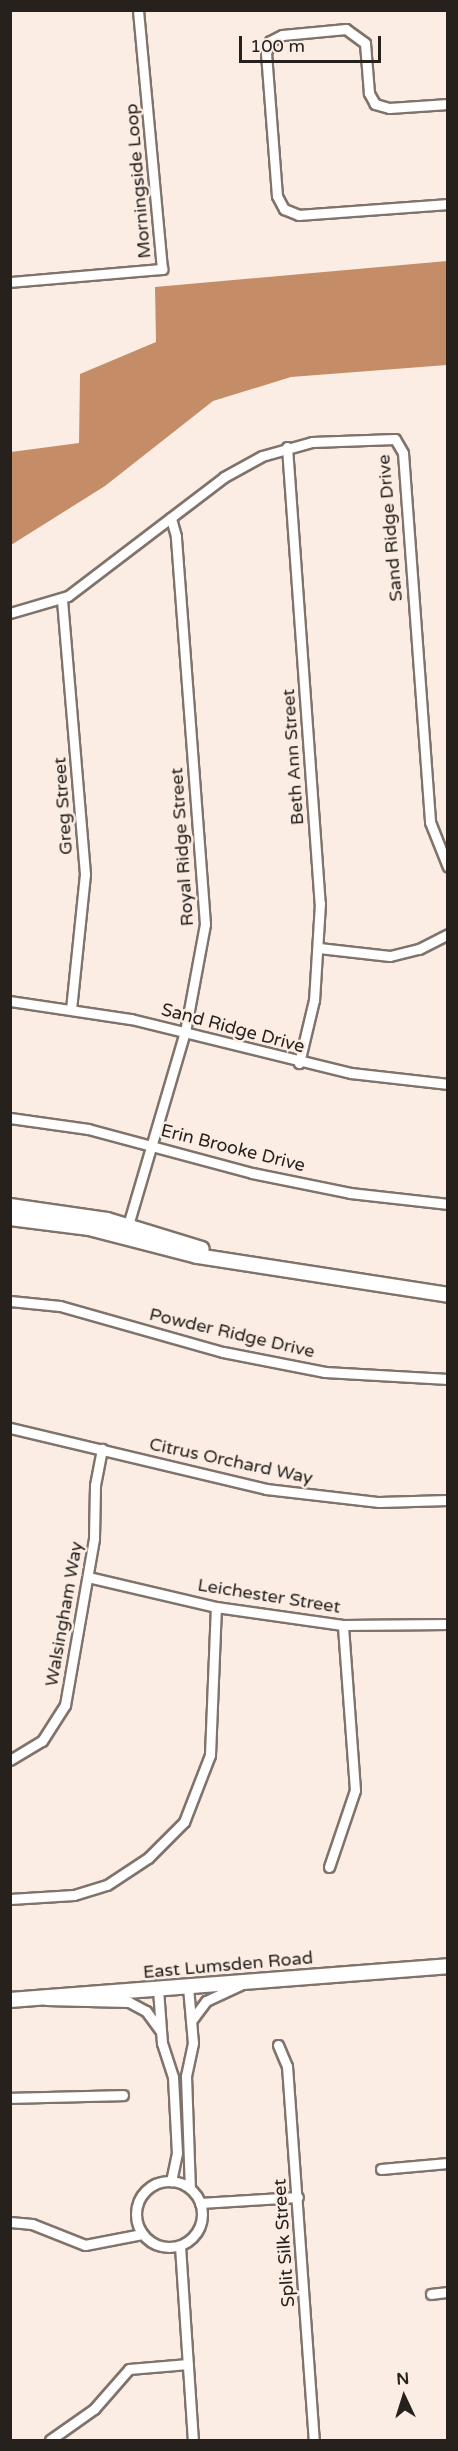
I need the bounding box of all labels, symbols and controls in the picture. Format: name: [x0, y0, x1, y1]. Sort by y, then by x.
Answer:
scale bar: [242, 24, 384, 62]
text: 100 m: [250, 35, 305, 57]
street label: Morningside Loop: [120, 103, 156, 259]
street label: Sand Ridge Drive: [373, 454, 407, 602]
street label: Beth Ann Street: [277, 688, 309, 826]
street label: Greg Street: [49, 756, 77, 856]
street label: Royal Ridge Street: [166, 767, 198, 927]
street label: Sand Ridge Drive: [159, 998, 307, 1058]
street label: Erin Brooke Drive: [159, 1120, 307, 1176]
street label: Powder Ridge Drive: [147, 1303, 317, 1363]
street label: Citrus Orchard Way: [147, 1433, 315, 1489]
street label: Walsingham Way: [41, 1540, 87, 1688]
street label: Leichester Street: [196, 1574, 342, 1618]
street label: East Lumsden Road: [142, 1947, 314, 1983]
street label: Split Silk Street: [269, 2178, 299, 2308]
north arrow: [374, 2367, 434, 2427]
text: N: [396, 2369, 410, 2389]

